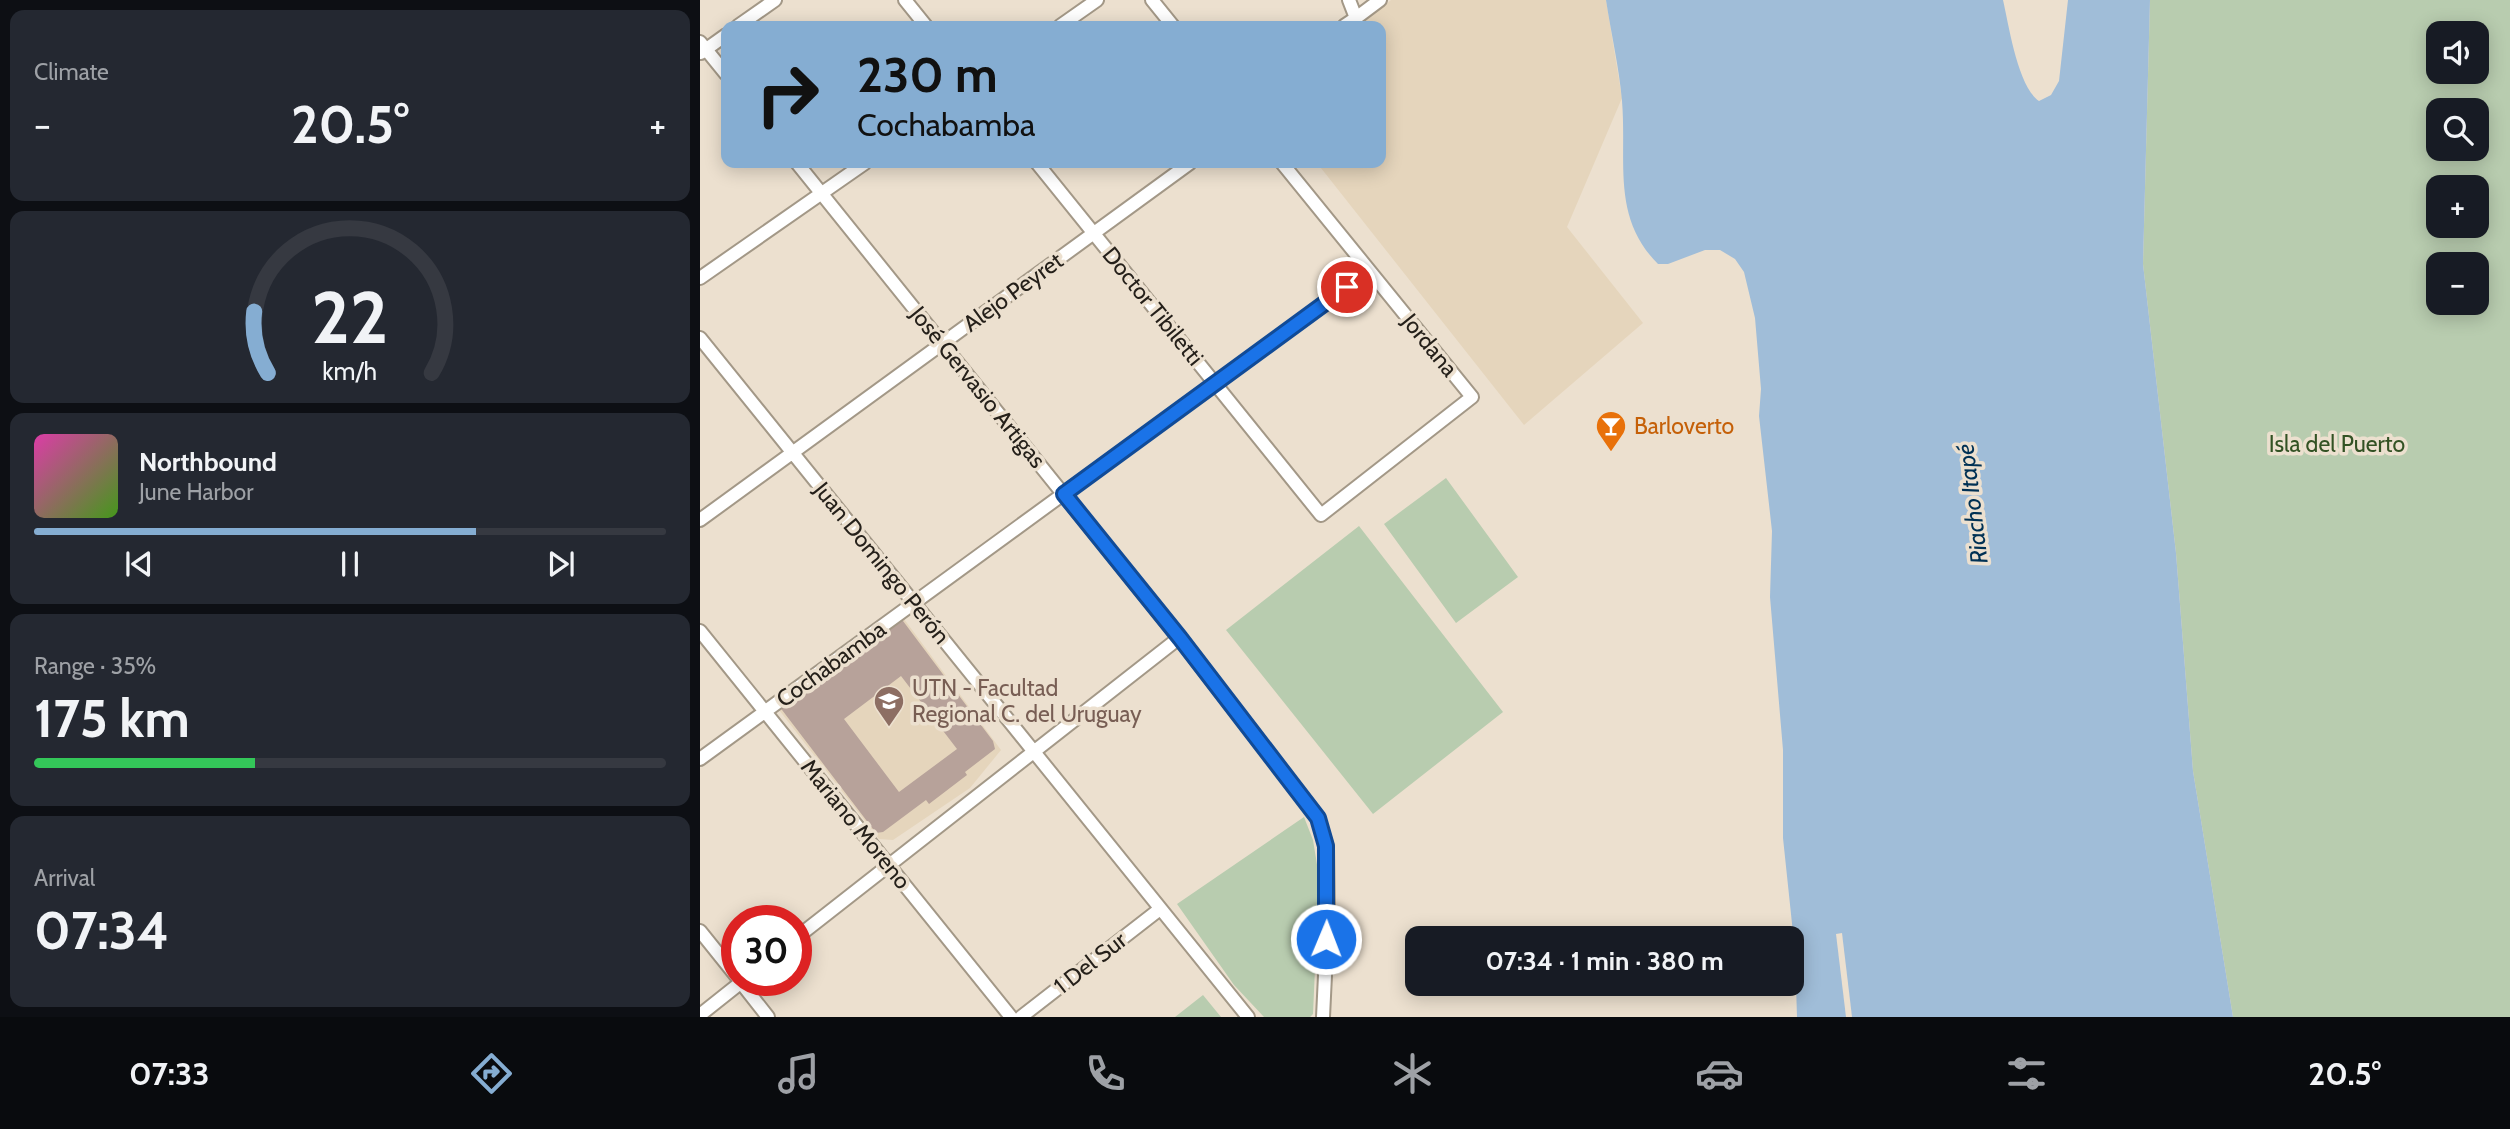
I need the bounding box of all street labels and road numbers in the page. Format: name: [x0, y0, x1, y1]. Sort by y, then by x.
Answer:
street label: Doctor Tibiletti: [1097, 241, 1209, 371]
street label: Alejo Peyret: [958, 246, 1069, 338]
street label: José Gervasio Artigas: [904, 300, 1052, 473]
street label: Jordana: [1396, 307, 1464, 382]
street label: Juan Domingo Perón: [807, 476, 956, 650]
street label: Cochabamba: [771, 615, 891, 713]
street label: Mariano Moreno: [795, 754, 917, 894]
street label: 1 Del Sur: [1048, 926, 1132, 1000]

